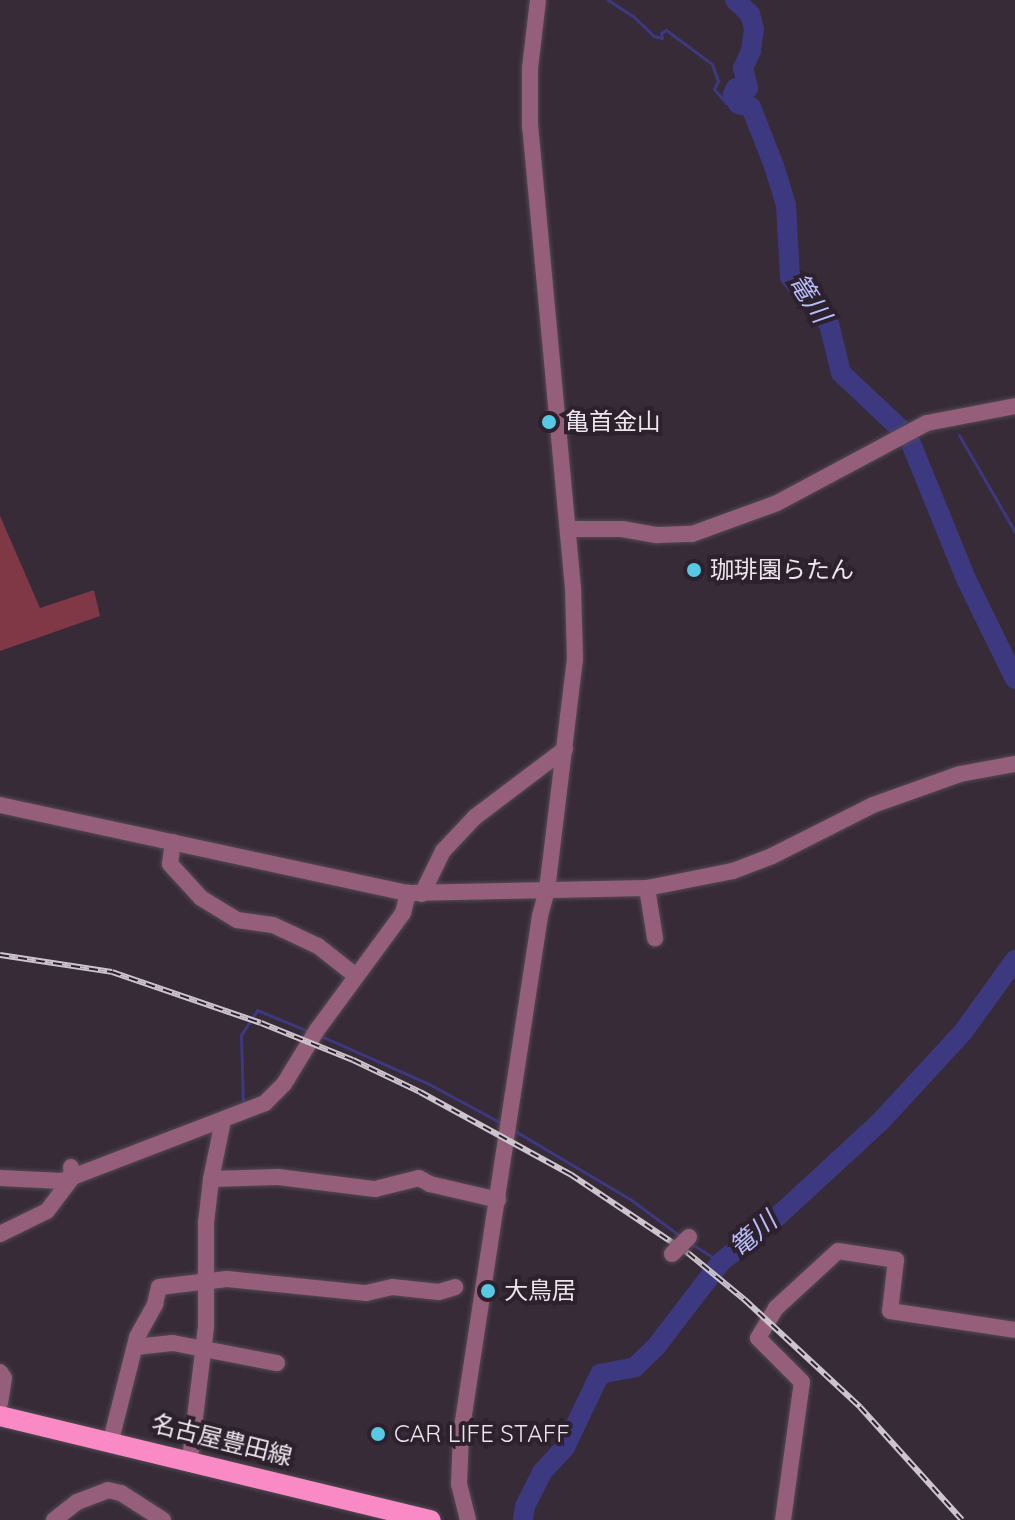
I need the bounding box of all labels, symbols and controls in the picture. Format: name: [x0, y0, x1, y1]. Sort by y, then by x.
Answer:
water label: 篭川: [783, 268, 837, 328]
place label: 亀首金山: [565, 408, 661, 436]
marker: 亀首金山: [540, 413, 558, 431]
place label: 珈琲園らたん: [710, 556, 854, 584]
marker: 珈琲園らたん: [685, 561, 703, 579]
water label: 篭川: [723, 1205, 783, 1263]
place label: 大鳥居: [504, 1277, 576, 1305]
marker: 大鳥居: [479, 1282, 497, 1300]
street label: 名古屋豊田線: [149, 1409, 295, 1471]
place label: CAR LIFE STAFF: [394, 1420, 570, 1448]
marker: CAR LIFE STAFF: [369, 1425, 387, 1443]

